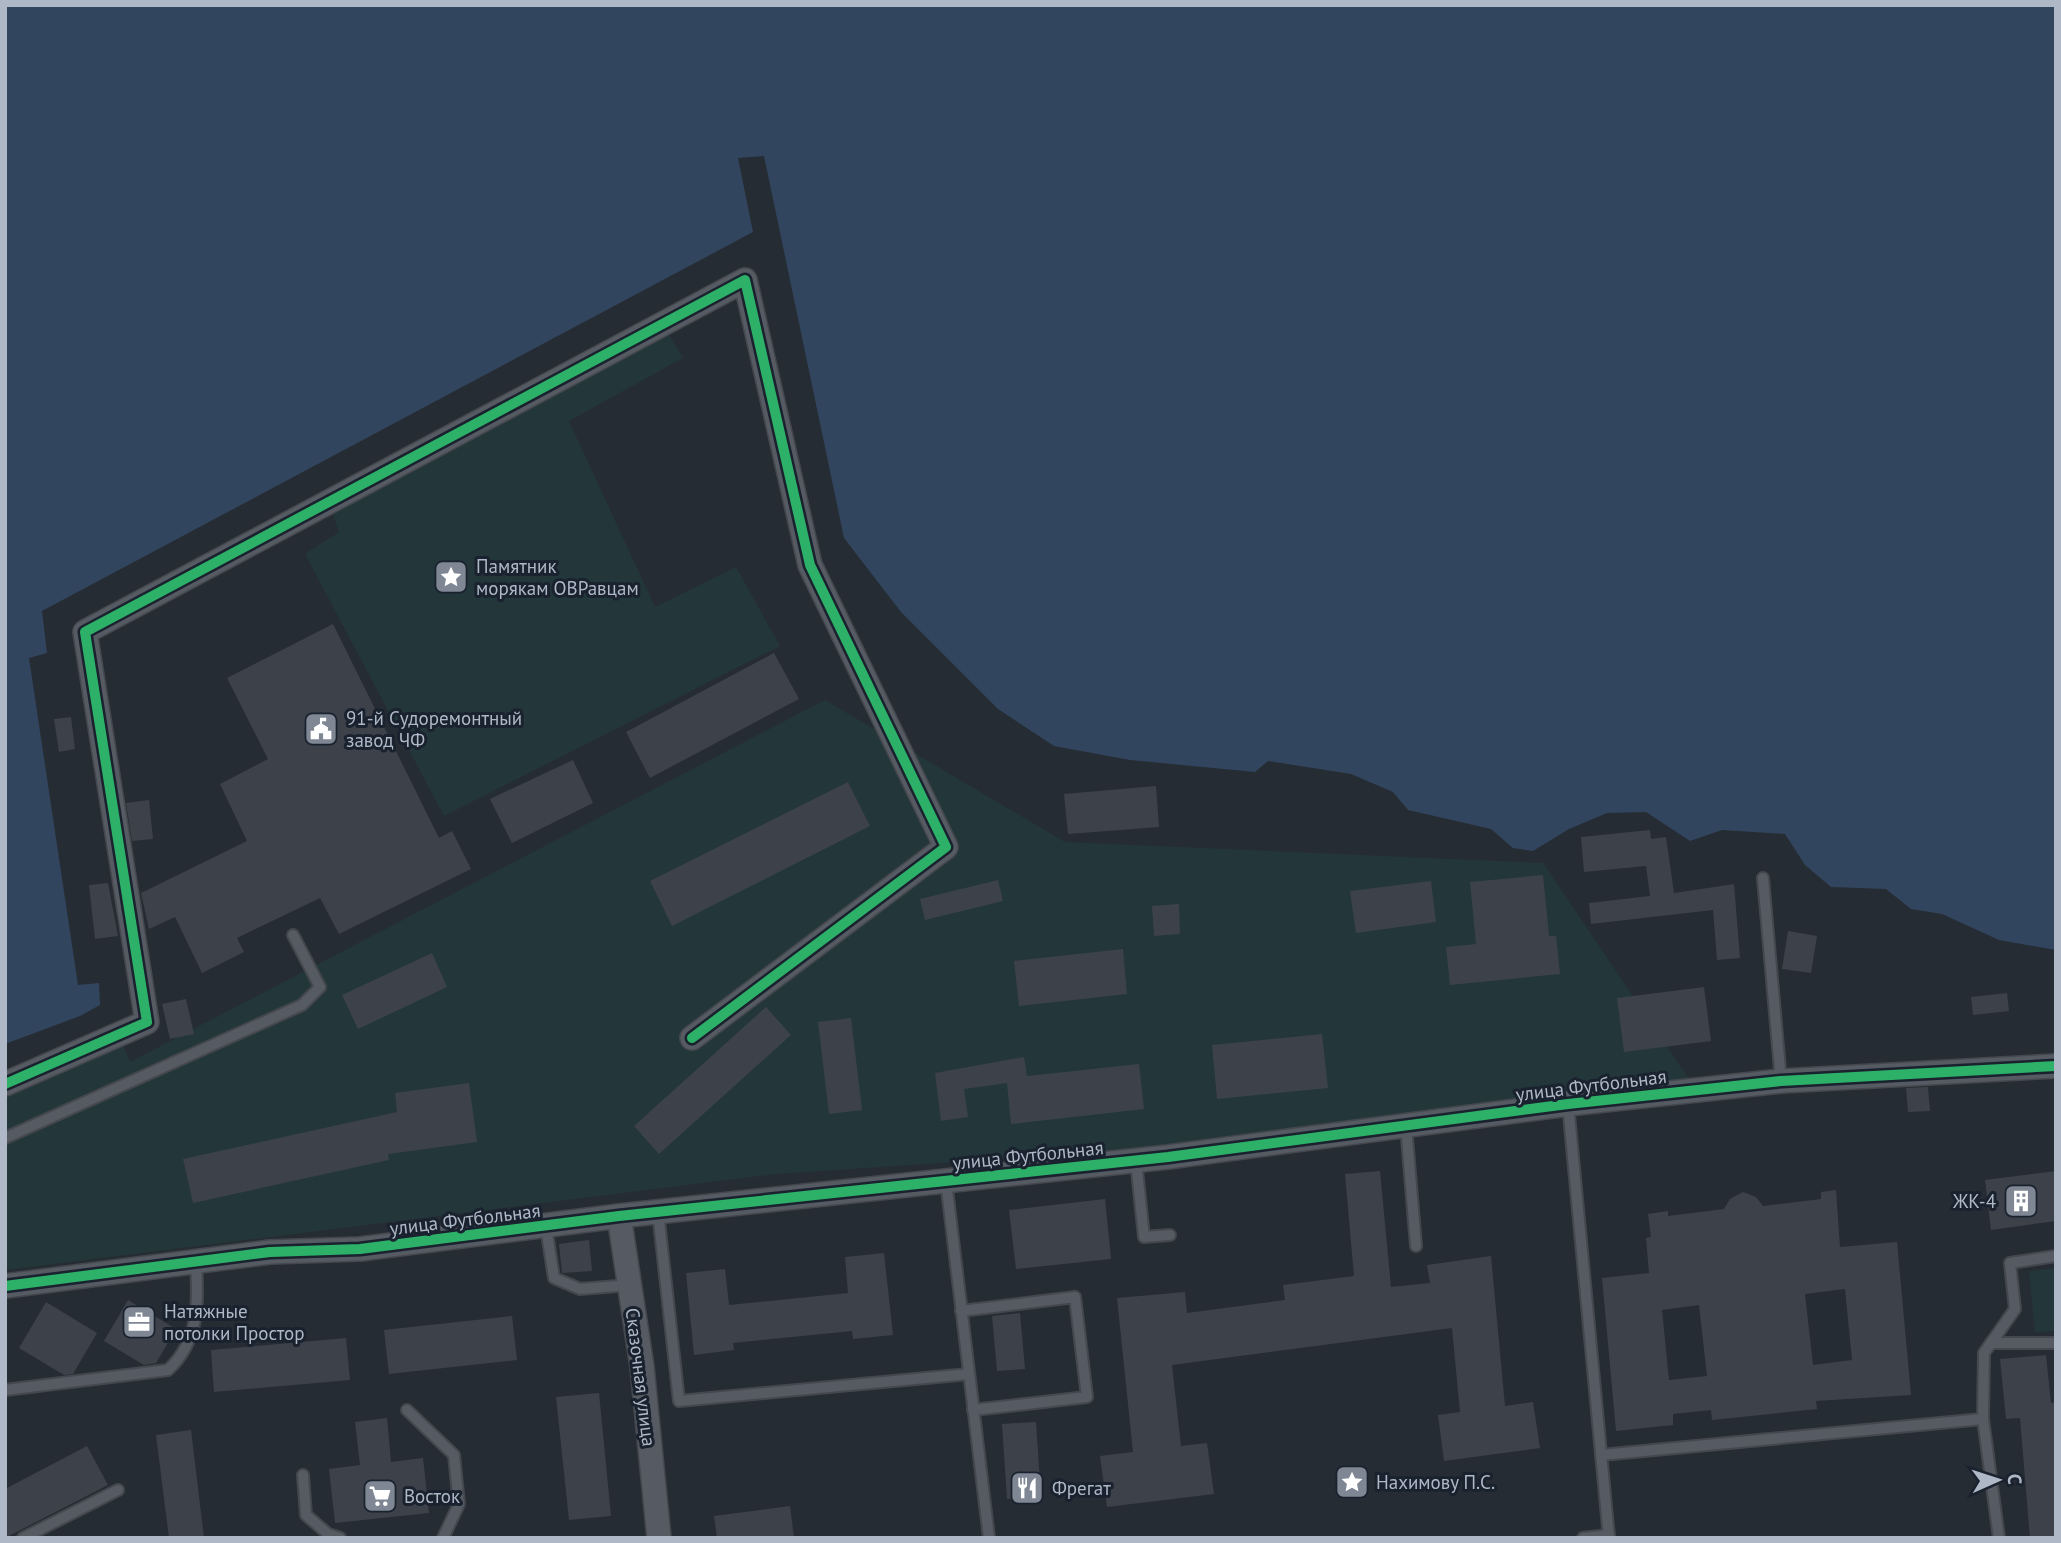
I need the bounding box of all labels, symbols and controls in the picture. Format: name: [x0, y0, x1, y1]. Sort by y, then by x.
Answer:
place label: Памятник морякам ОВРавцам: [476, 554, 639, 600]
place icon: Памятник морякам ОВРавцам: [432, 558, 470, 596]
place label: 91-й Судоремонтный завод ЧФ: [346, 706, 522, 752]
public building icon: 91-й Судоремонтный завод ЧФ: [302, 710, 340, 748]
street label: улица Футбольная: [1514, 1064, 1668, 1106]
street label: улица Футбольная: [951, 1135, 1105, 1175]
building icon: ЖК-4: [2002, 1182, 2040, 1220]
place label: ЖК-4: [1952, 1189, 1996, 1213]
street label: улица Футбольная: [388, 1198, 542, 1240]
place label: Натяжные потолки Простор: [164, 1299, 304, 1345]
office icon: Натяжные потолки Простор: [120, 1303, 158, 1341]
street label: Сказочная улица: [621, 1306, 661, 1448]
north arrow: [1963, 1445, 2033, 1515]
place icon: Нахимову П.С.: [1333, 1463, 1371, 1501]
restaurant icon: Фрегат: [1008, 1469, 1046, 1507]
place label: Нахимову П.С.: [1376, 1470, 1495, 1494]
text: С: [2003, 1473, 2027, 1485]
place label: Фрегат: [1052, 1476, 1111, 1500]
supermarket icon: Восток: [361, 1477, 399, 1515]
place label: Восток: [404, 1484, 460, 1508]

